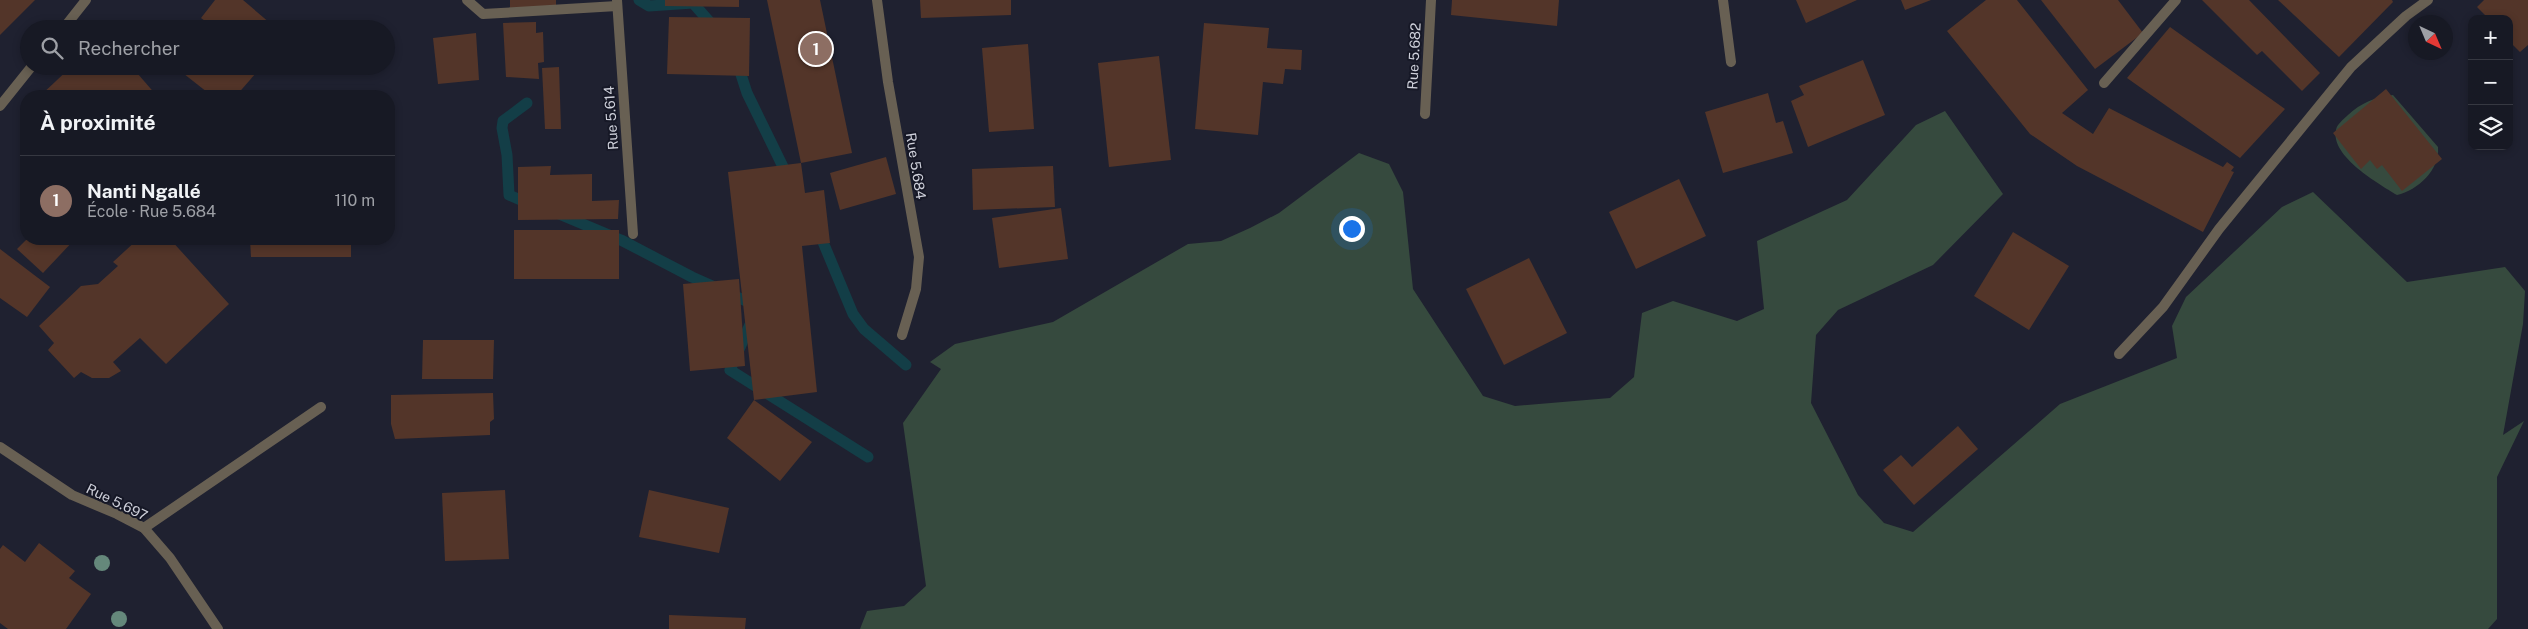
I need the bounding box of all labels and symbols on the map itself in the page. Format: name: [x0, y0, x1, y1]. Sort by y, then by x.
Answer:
north arrow: [2408, 15, 2453, 60]
street label: Rue 5.682: [1404, 22, 1424, 90]
pin: 1: [800, 30, 832, 68]
street label: Rue 5.614: [601, 85, 621, 151]
street label: Rue 5.684: [903, 132, 929, 201]
your location: [1339, 216, 1365, 242]
street label: Rue 5.697: [84, 480, 150, 524]

